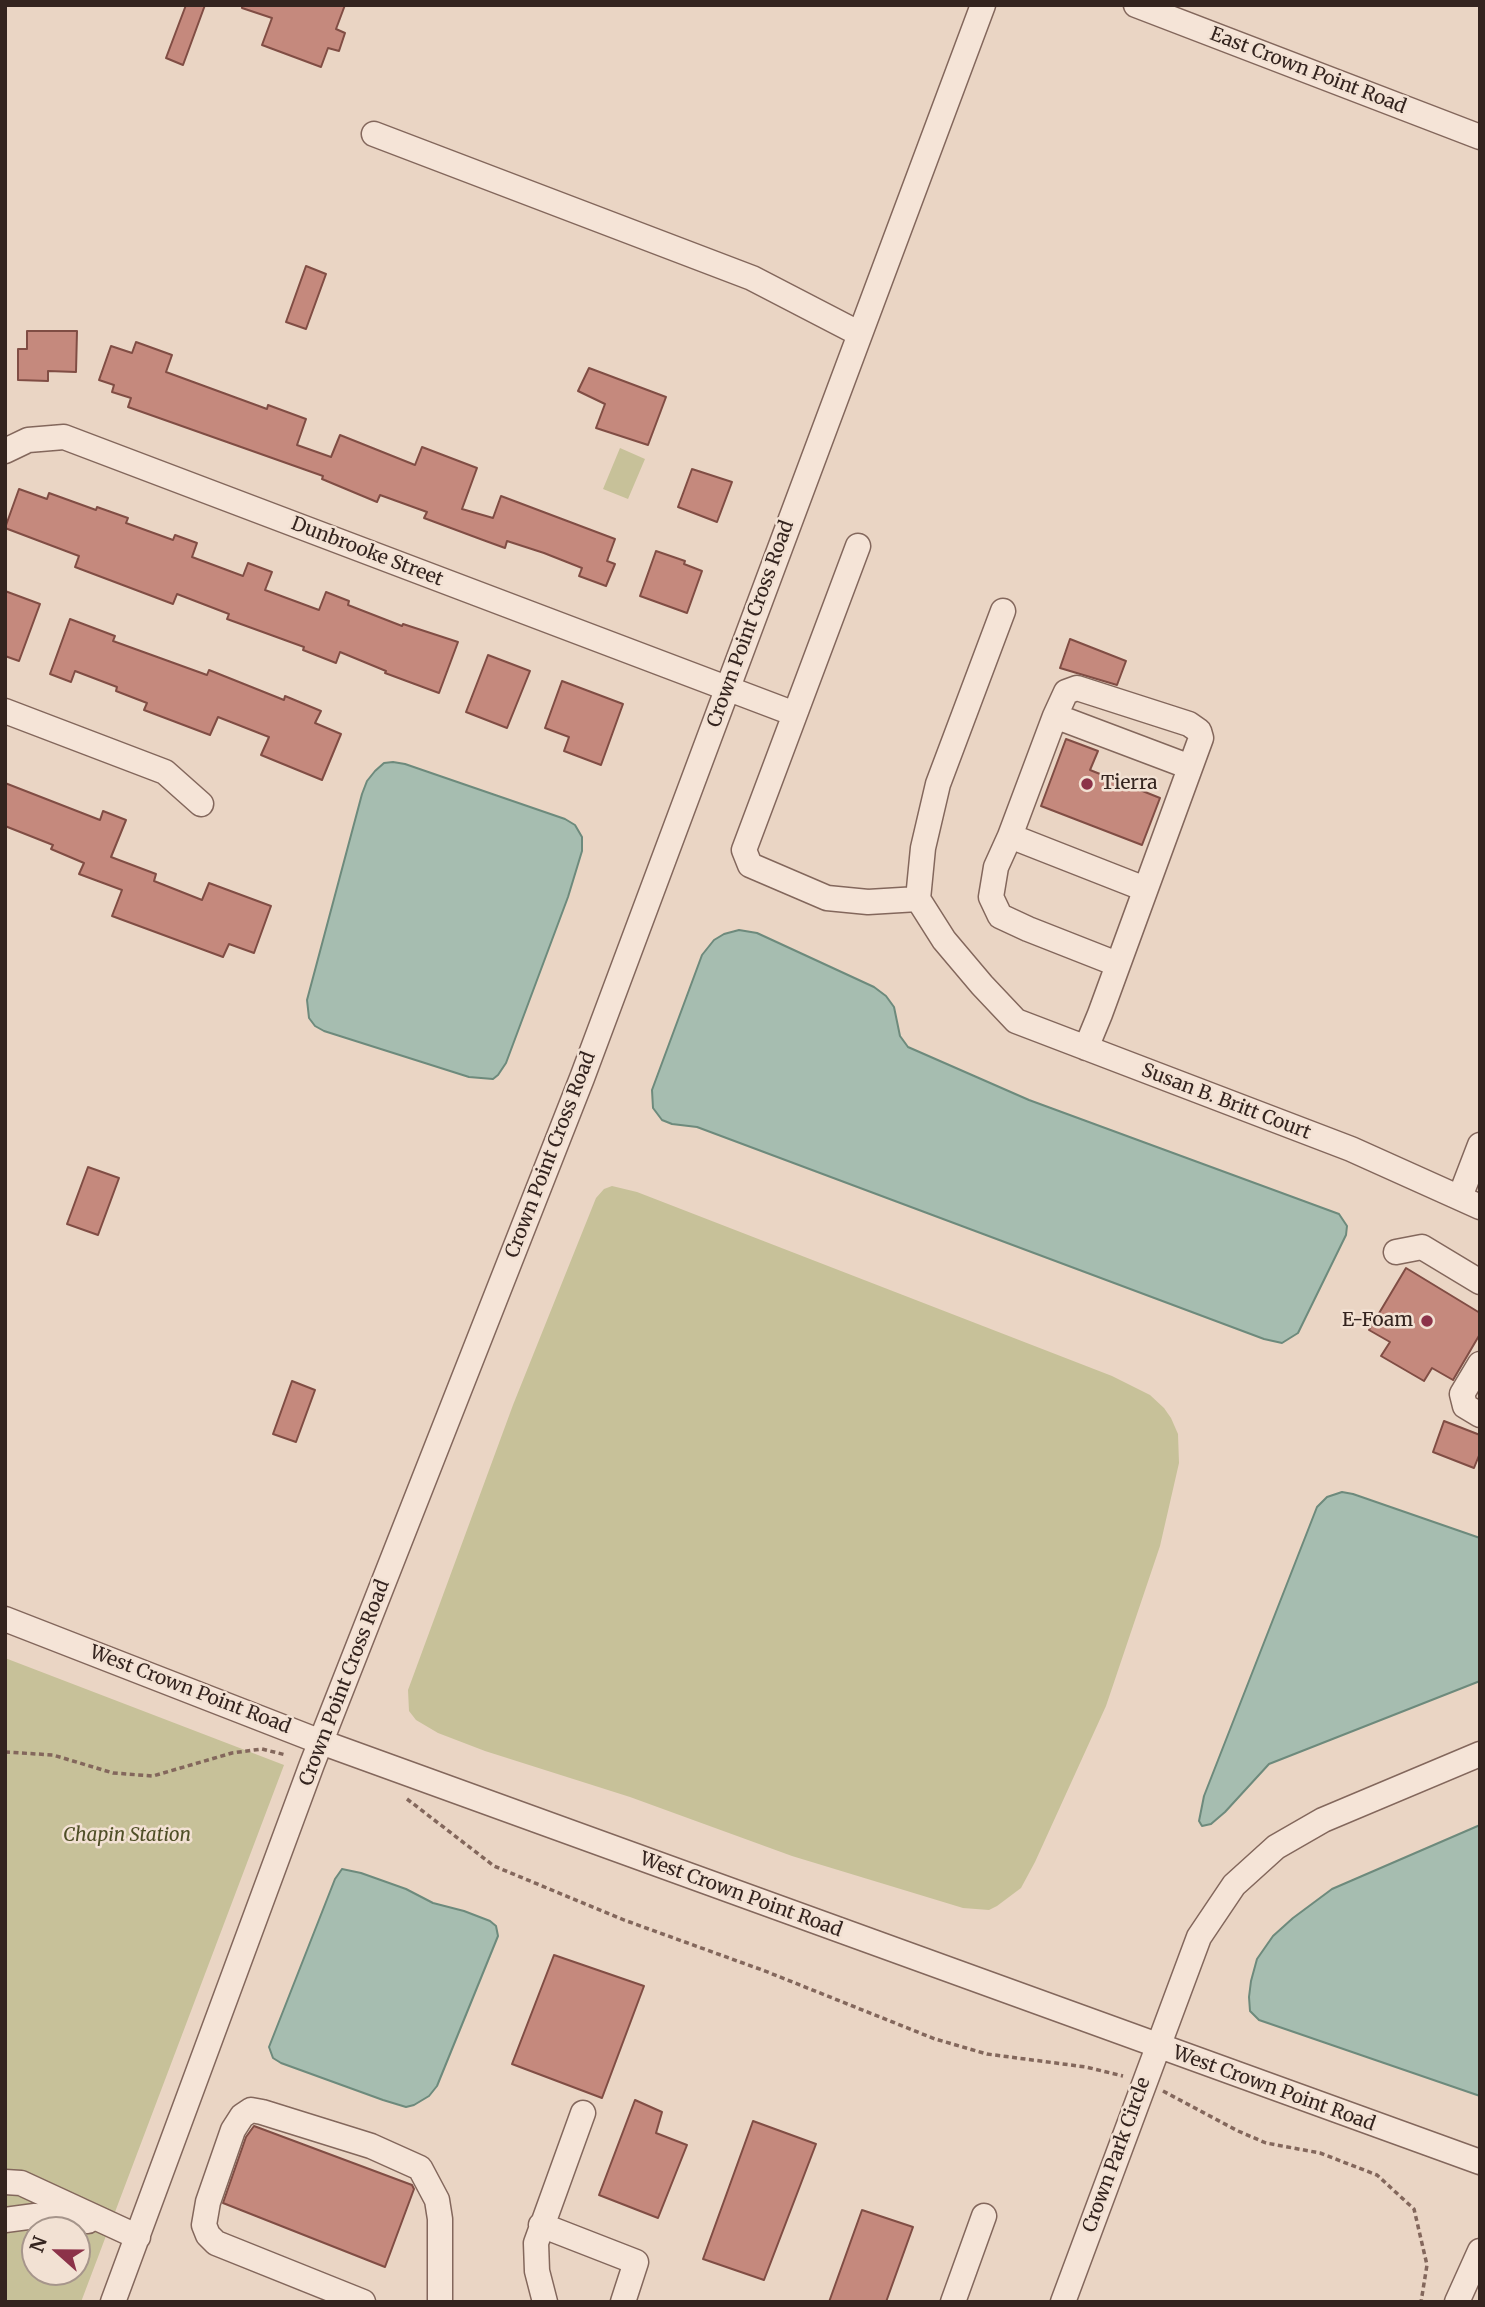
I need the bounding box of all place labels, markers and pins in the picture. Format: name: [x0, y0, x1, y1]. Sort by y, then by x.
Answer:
place label: Tierra: [1101, 773, 1157, 795]
marker: Tierra: [1079, 776, 1095, 792]
place label: E-Foam: [1342, 1310, 1413, 1332]
marker: E-Foam: [1419, 1313, 1435, 1329]

